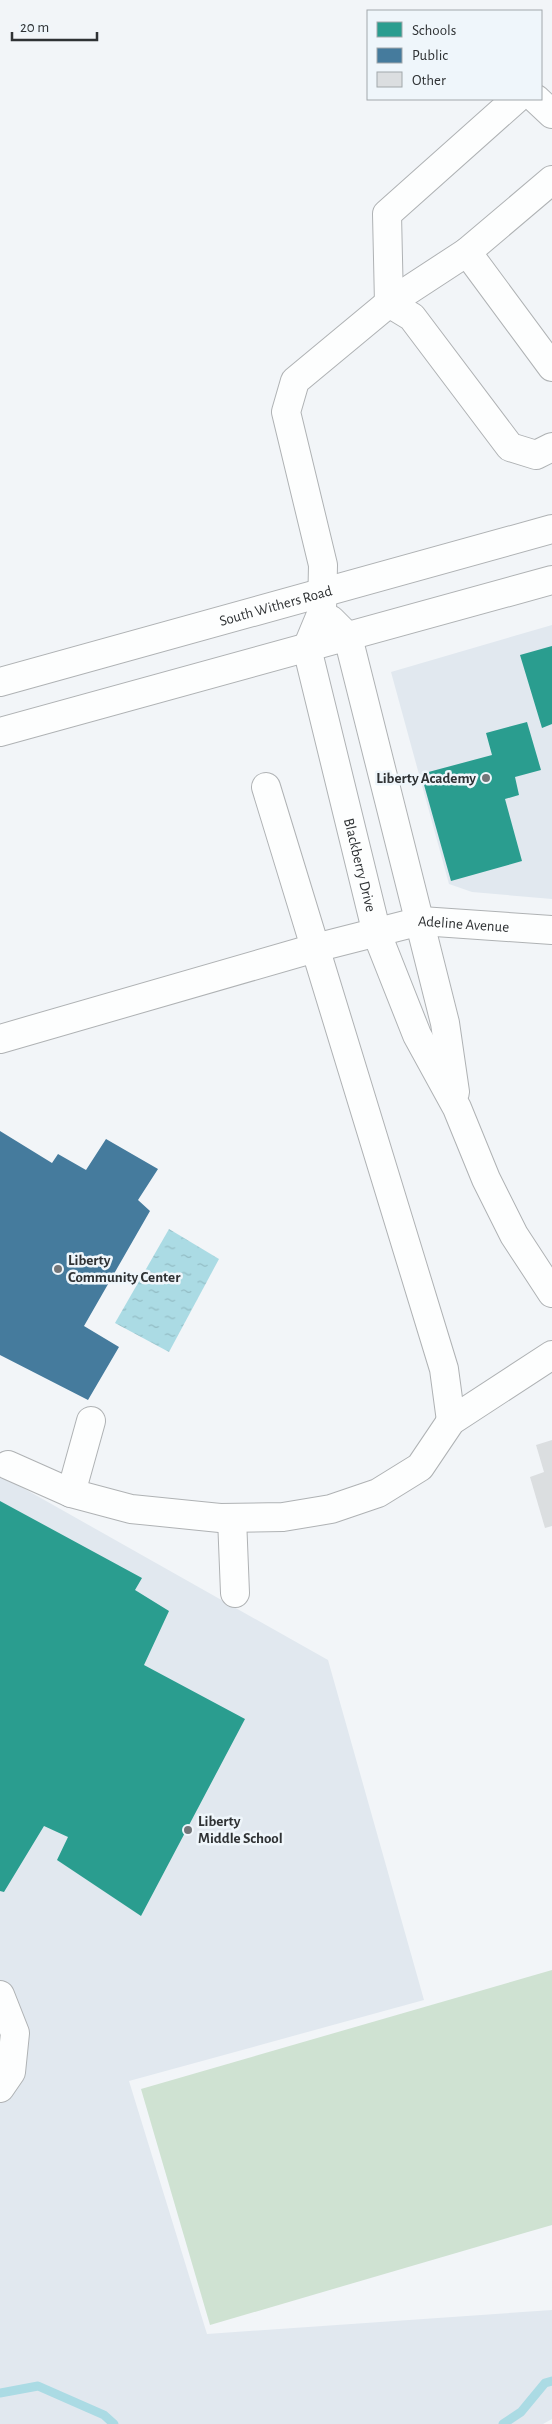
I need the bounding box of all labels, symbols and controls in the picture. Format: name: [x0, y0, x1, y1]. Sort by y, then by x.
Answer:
scale bar: [12, 10, 98, 42]
legend: [367, 10, 542, 100]
text: 20 m: [20, 20, 49, 35]
text: Schools: [412, 23, 456, 38]
text: Public: [412, 48, 448, 63]
text: Other: [412, 73, 446, 88]
street label: South Withers Road: [218, 583, 334, 629]
place label: Liberty Academy: [376, 771, 476, 786]
marker: Liberty Academy: [480, 772, 492, 784]
street label: Blackberry Drive: [341, 817, 378, 914]
street label: Adeline Avenue: [417, 914, 510, 935]
place label: Liberty Community Center: [68, 1253, 181, 1285]
marker: Liberty Community Center: [52, 1263, 64, 1275]
place label: Liberty Middle School: [198, 1814, 283, 1846]
marker: Liberty Middle School: [182, 1824, 194, 1836]

